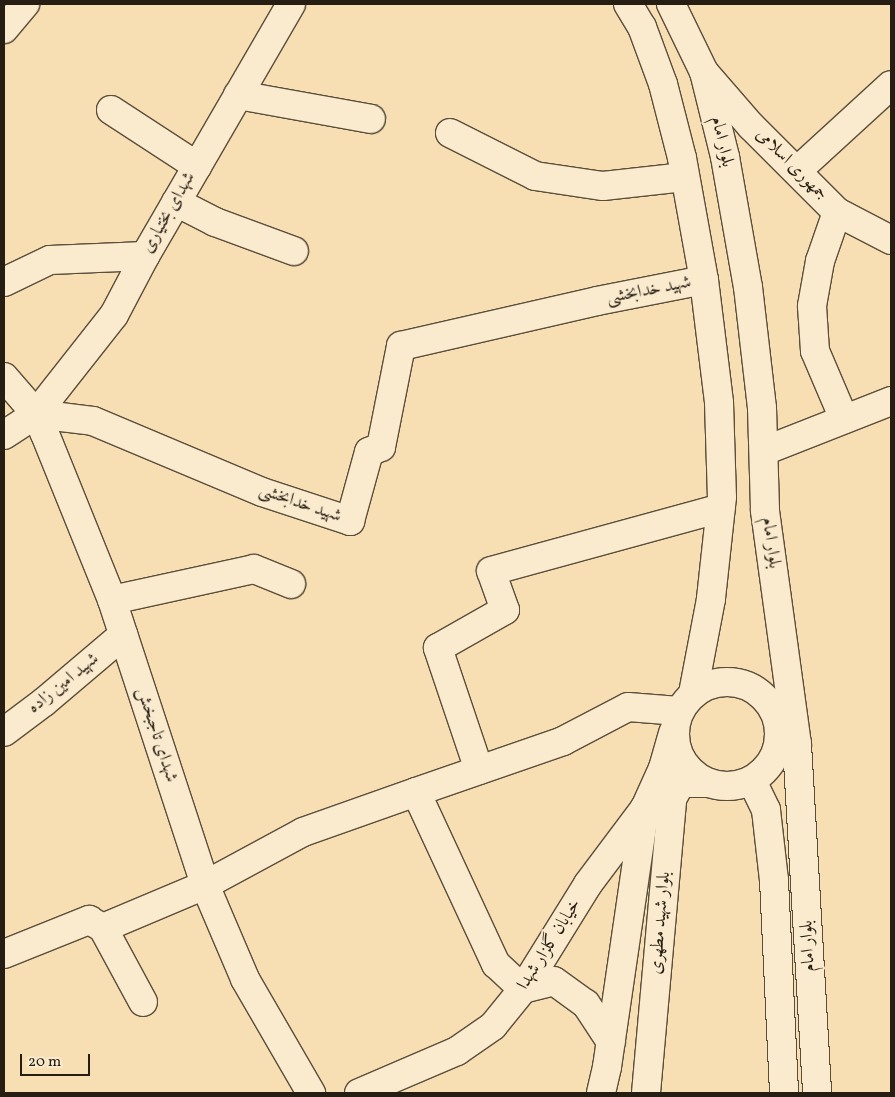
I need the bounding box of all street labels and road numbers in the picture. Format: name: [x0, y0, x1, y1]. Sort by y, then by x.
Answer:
street label: بلوار امام: [705, 114, 737, 170]
street label: جمهوری اسلامی: [750, 124, 832, 206]
street label: شهدای بختیاری: [137, 169, 201, 257]
street label: شهید خدابخشی: [605, 272, 693, 310]
street label: شهید خدابخشی: [256, 480, 344, 528]
street label: بلوار امام: [756, 516, 784, 570]
street label: شهید امین زاده: [24, 649, 104, 719]
street label: شهدای تاجبخش: [131, 685, 181, 785]
street label: بلوار شهید مطهری: [646, 871, 676, 975]
street label: خیابان گلزار شهدا: [513, 895, 587, 995]
street label: بلوار امام: [797, 920, 821, 972]

